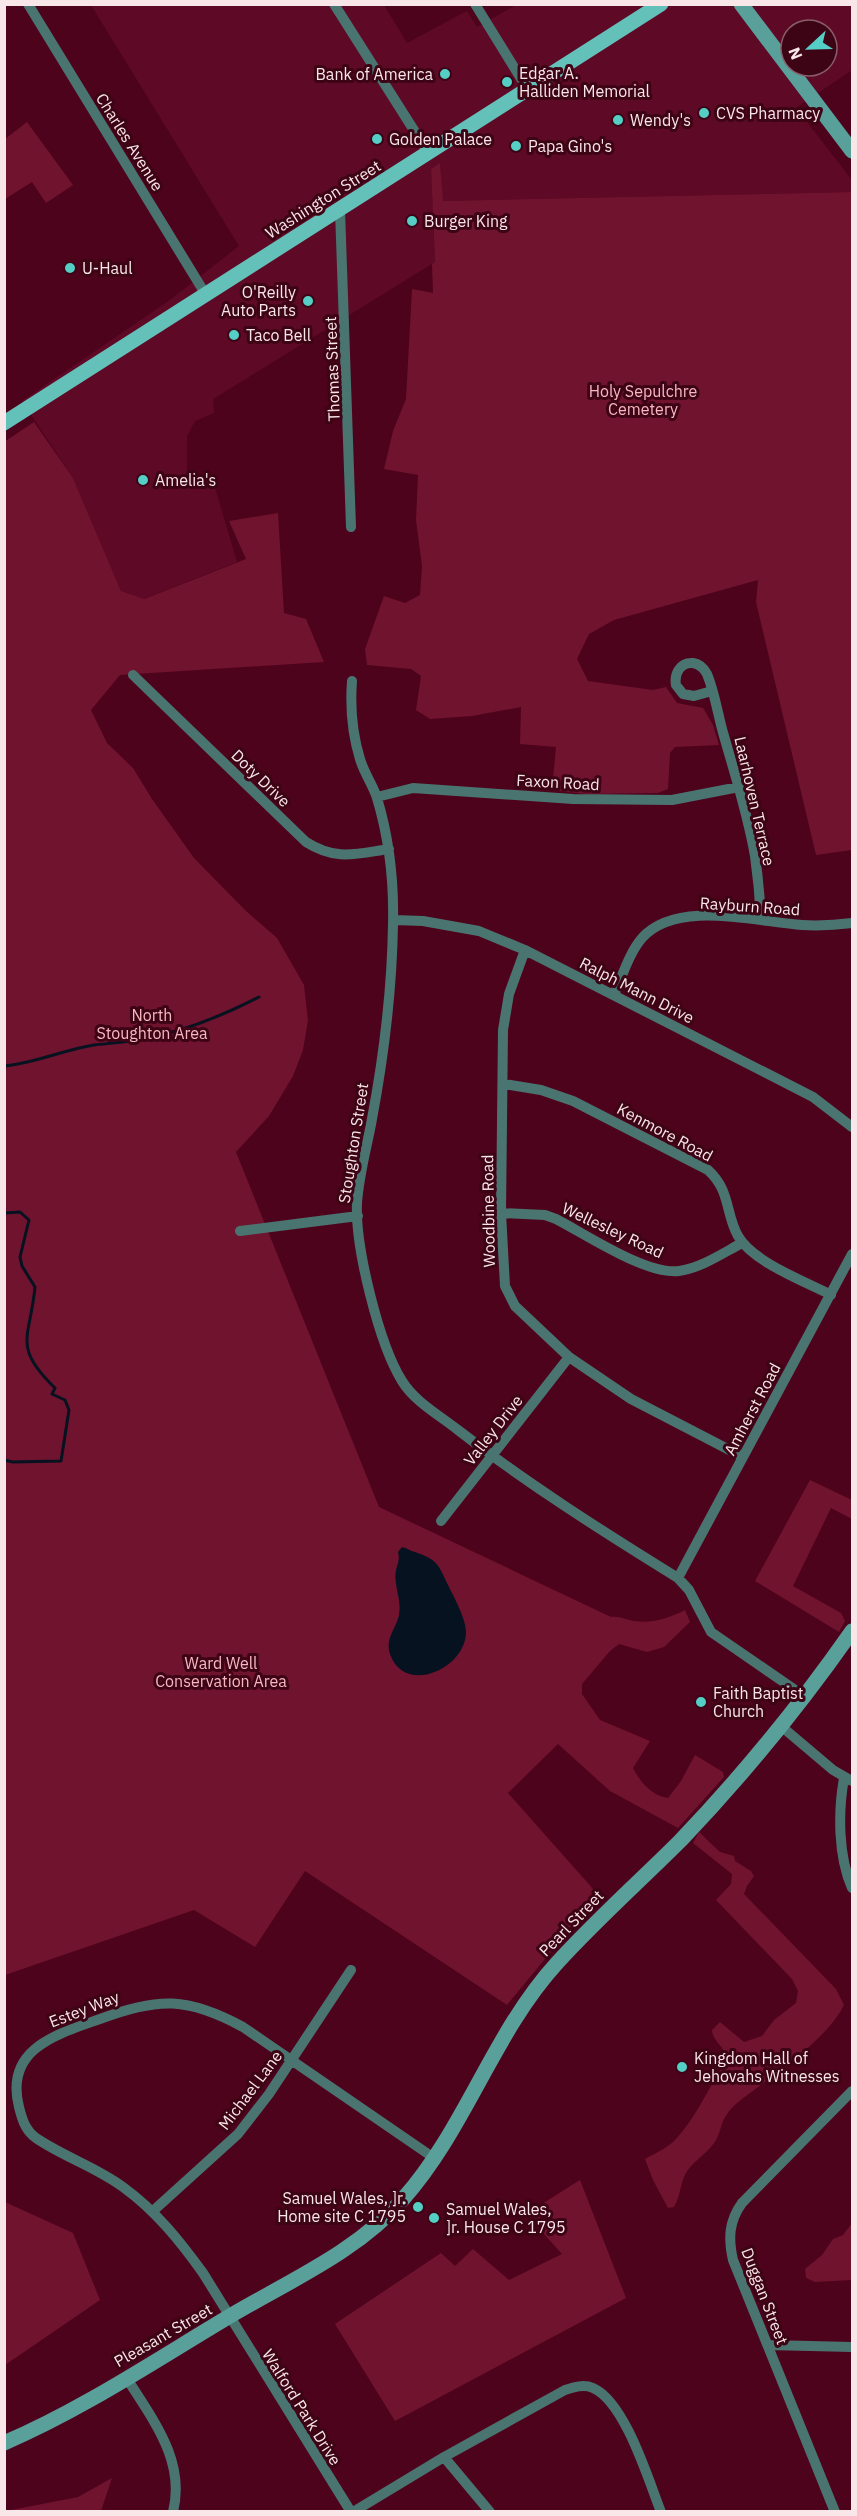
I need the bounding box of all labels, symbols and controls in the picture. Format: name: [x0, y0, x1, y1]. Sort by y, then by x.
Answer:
north arrow: [779, 18, 839, 78]
text: N: [784, 44, 807, 63]
place label: Edgar A. Halliden Memorial: [519, 63, 650, 101]
place label: Bank of America: [315, 64, 433, 84]
marker: Bank of America: [438, 67, 452, 81]
marker: Edgar A. Halliden Memorial: [500, 75, 514, 89]
street label: Charles Avenue: [92, 89, 168, 195]
place label: CVS Pharmacy: [716, 103, 820, 123]
marker: CVS Pharmacy: [697, 106, 711, 120]
place label: Wendy's: [630, 110, 691, 130]
marker: Wendy's: [611, 113, 625, 127]
place label: Golden Palace: [389, 129, 492, 149]
marker: Golden Palace: [370, 132, 384, 146]
place label: Papa Gino's: [528, 136, 612, 156]
marker: Papa Gino's: [509, 139, 523, 153]
street label: Washington Street: [262, 155, 384, 243]
place label: Burger King: [424, 211, 508, 231]
marker: Burger King: [405, 214, 419, 228]
place label: U-Haul: [82, 258, 133, 278]
marker: U-Haul: [63, 261, 77, 275]
place label: O'Reilly Auto Parts: [221, 282, 296, 320]
marker: O'Reilly Auto Parts: [301, 294, 315, 308]
street label: Thomas Street: [320, 316, 344, 422]
place label: Taco Bell: [246, 325, 311, 345]
marker: Taco Bell: [227, 328, 241, 342]
park label: Holy Sepulchre Cemetery: [589, 381, 698, 419]
place label: Amelia's: [155, 470, 216, 490]
marker: Amelia's: [136, 473, 150, 487]
street label: Laarhoven Terrace: [730, 734, 780, 868]
street label: Doty Drive: [227, 745, 295, 811]
street label: Faxon Road: [516, 770, 600, 794]
street label: Rayburn Road: [699, 893, 801, 919]
street label: Ralph Mann Drive: [576, 953, 698, 1028]
park label: North Stoughton Area: [96, 1005, 208, 1043]
street label: Stoughton Street: [334, 1081, 372, 1205]
street label: Kenmore Road: [614, 1098, 716, 1166]
street label: Woodbine Road: [477, 1154, 499, 1268]
street label: Wellesley Road: [559, 1198, 667, 1262]
street label: Amherst Road: [719, 1359, 785, 1459]
street label: Valley Drive: [459, 1391, 527, 1469]
park label: Ward Well Conservation Area: [155, 1653, 287, 1691]
place label: Faith Baptist Church: [713, 1683, 803, 1721]
marker: Faith Baptist Church: [694, 1695, 708, 1709]
street label: Pearl Street: [534, 1886, 608, 1960]
street label: Estey Way: [46, 1986, 122, 2032]
street label: Michael Lane: [214, 2046, 286, 2134]
place label: Kingdom Hall of Jehovahs Witnesses: [694, 2048, 840, 2086]
marker: Kingdom Hall of Jehovahs Witnesses: [675, 2060, 689, 2074]
place label: Samuel Wales, ]r. Home site C 1795: [277, 2188, 406, 2226]
place label: Samuel Wales, ]r. House C 1795: [446, 2199, 566, 2237]
marker: Samuel Wales, ]r. Home site C 1795: [411, 2200, 425, 2214]
marker: Samuel Wales, ]r. House C 1795: [427, 2211, 441, 2225]
street label: Duggan Street: [737, 2245, 793, 2347]
street label: Pleasant Street: [110, 2299, 216, 2371]
street label: Walford Park Drive: [258, 2345, 346, 2469]

